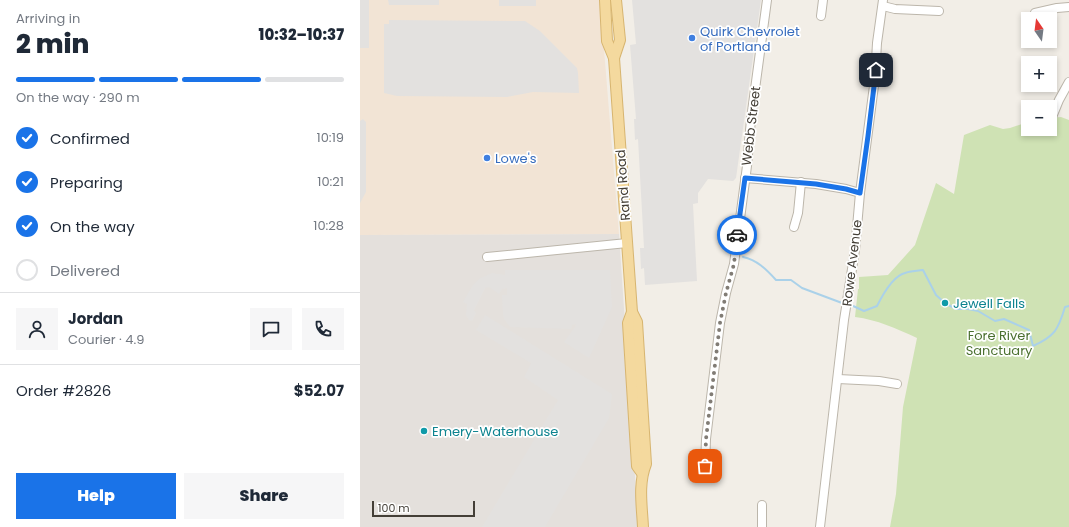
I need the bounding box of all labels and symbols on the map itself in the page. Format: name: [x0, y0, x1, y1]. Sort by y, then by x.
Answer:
north arrow: [1021, 12, 1057, 48]
place label: Quirk Chevrolet of Portland: [700, 22, 800, 56]
marker: Quirk Chevrolet of Portland: [687, 33, 697, 43]
pin: [859, 53, 893, 87]
street label: Webb Street: [737, 85, 765, 167]
place label: Lowe's: [495, 149, 537, 168]
street label: Rand Road: [611, 149, 635, 221]
marker: Lowe's: [482, 153, 492, 163]
courier: [717, 215, 757, 255]
street label: Rowe Avenue: [837, 219, 867, 307]
place label: Jewell Falls: [953, 294, 1025, 313]
marker: Jewell Falls: [940, 298, 950, 308]
park label: Fore River Sanctuary: [966, 326, 1033, 360]
place label: Emery-Waterhouse: [432, 422, 558, 441]
marker: Emery-Waterhouse: [419, 426, 429, 436]
pin: [688, 449, 722, 483]
scale bar: [372, 499, 475, 518]

